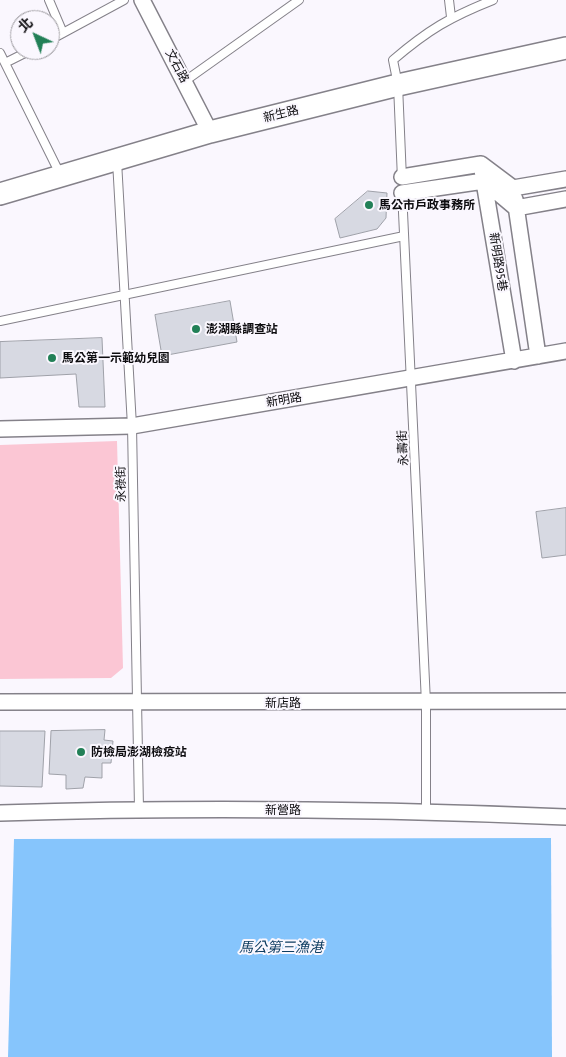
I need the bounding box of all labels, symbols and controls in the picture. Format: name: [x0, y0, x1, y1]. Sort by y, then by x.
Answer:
north arrow: [10, 10, 60, 60]
text: 北: [15, 14, 36, 35]
street label: 文石路: [162, 47, 192, 85]
street label: 新生路: [262, 103, 300, 125]
place label: 馬公市戶政事務所: [379, 198, 475, 212]
marker: 馬公市戶政事務所: [363, 199, 375, 211]
street label: 新明路95巷: [486, 232, 510, 292]
place label: 澎湖縣調查站: [206, 322, 278, 336]
marker: 澎湖縣調查站: [190, 323, 202, 335]
place label: 馬公第一示範幼兒園: [62, 351, 170, 365]
marker: 馬公第一示範幼兒園: [46, 352, 58, 364]
street label: 新明路: [265, 390, 303, 410]
street label: 永壽街: [395, 430, 411, 466]
street label: 永祿街: [113, 466, 129, 502]
street label: 新店路: [265, 696, 301, 710]
place label: 防檢局澎湖檢疫站: [91, 745, 187, 759]
marker: 防檢局澎湖檢疫站: [75, 746, 87, 758]
street label: 新營路: [265, 803, 301, 817]
water label: 馬公第三漁港: [239, 940, 323, 956]

